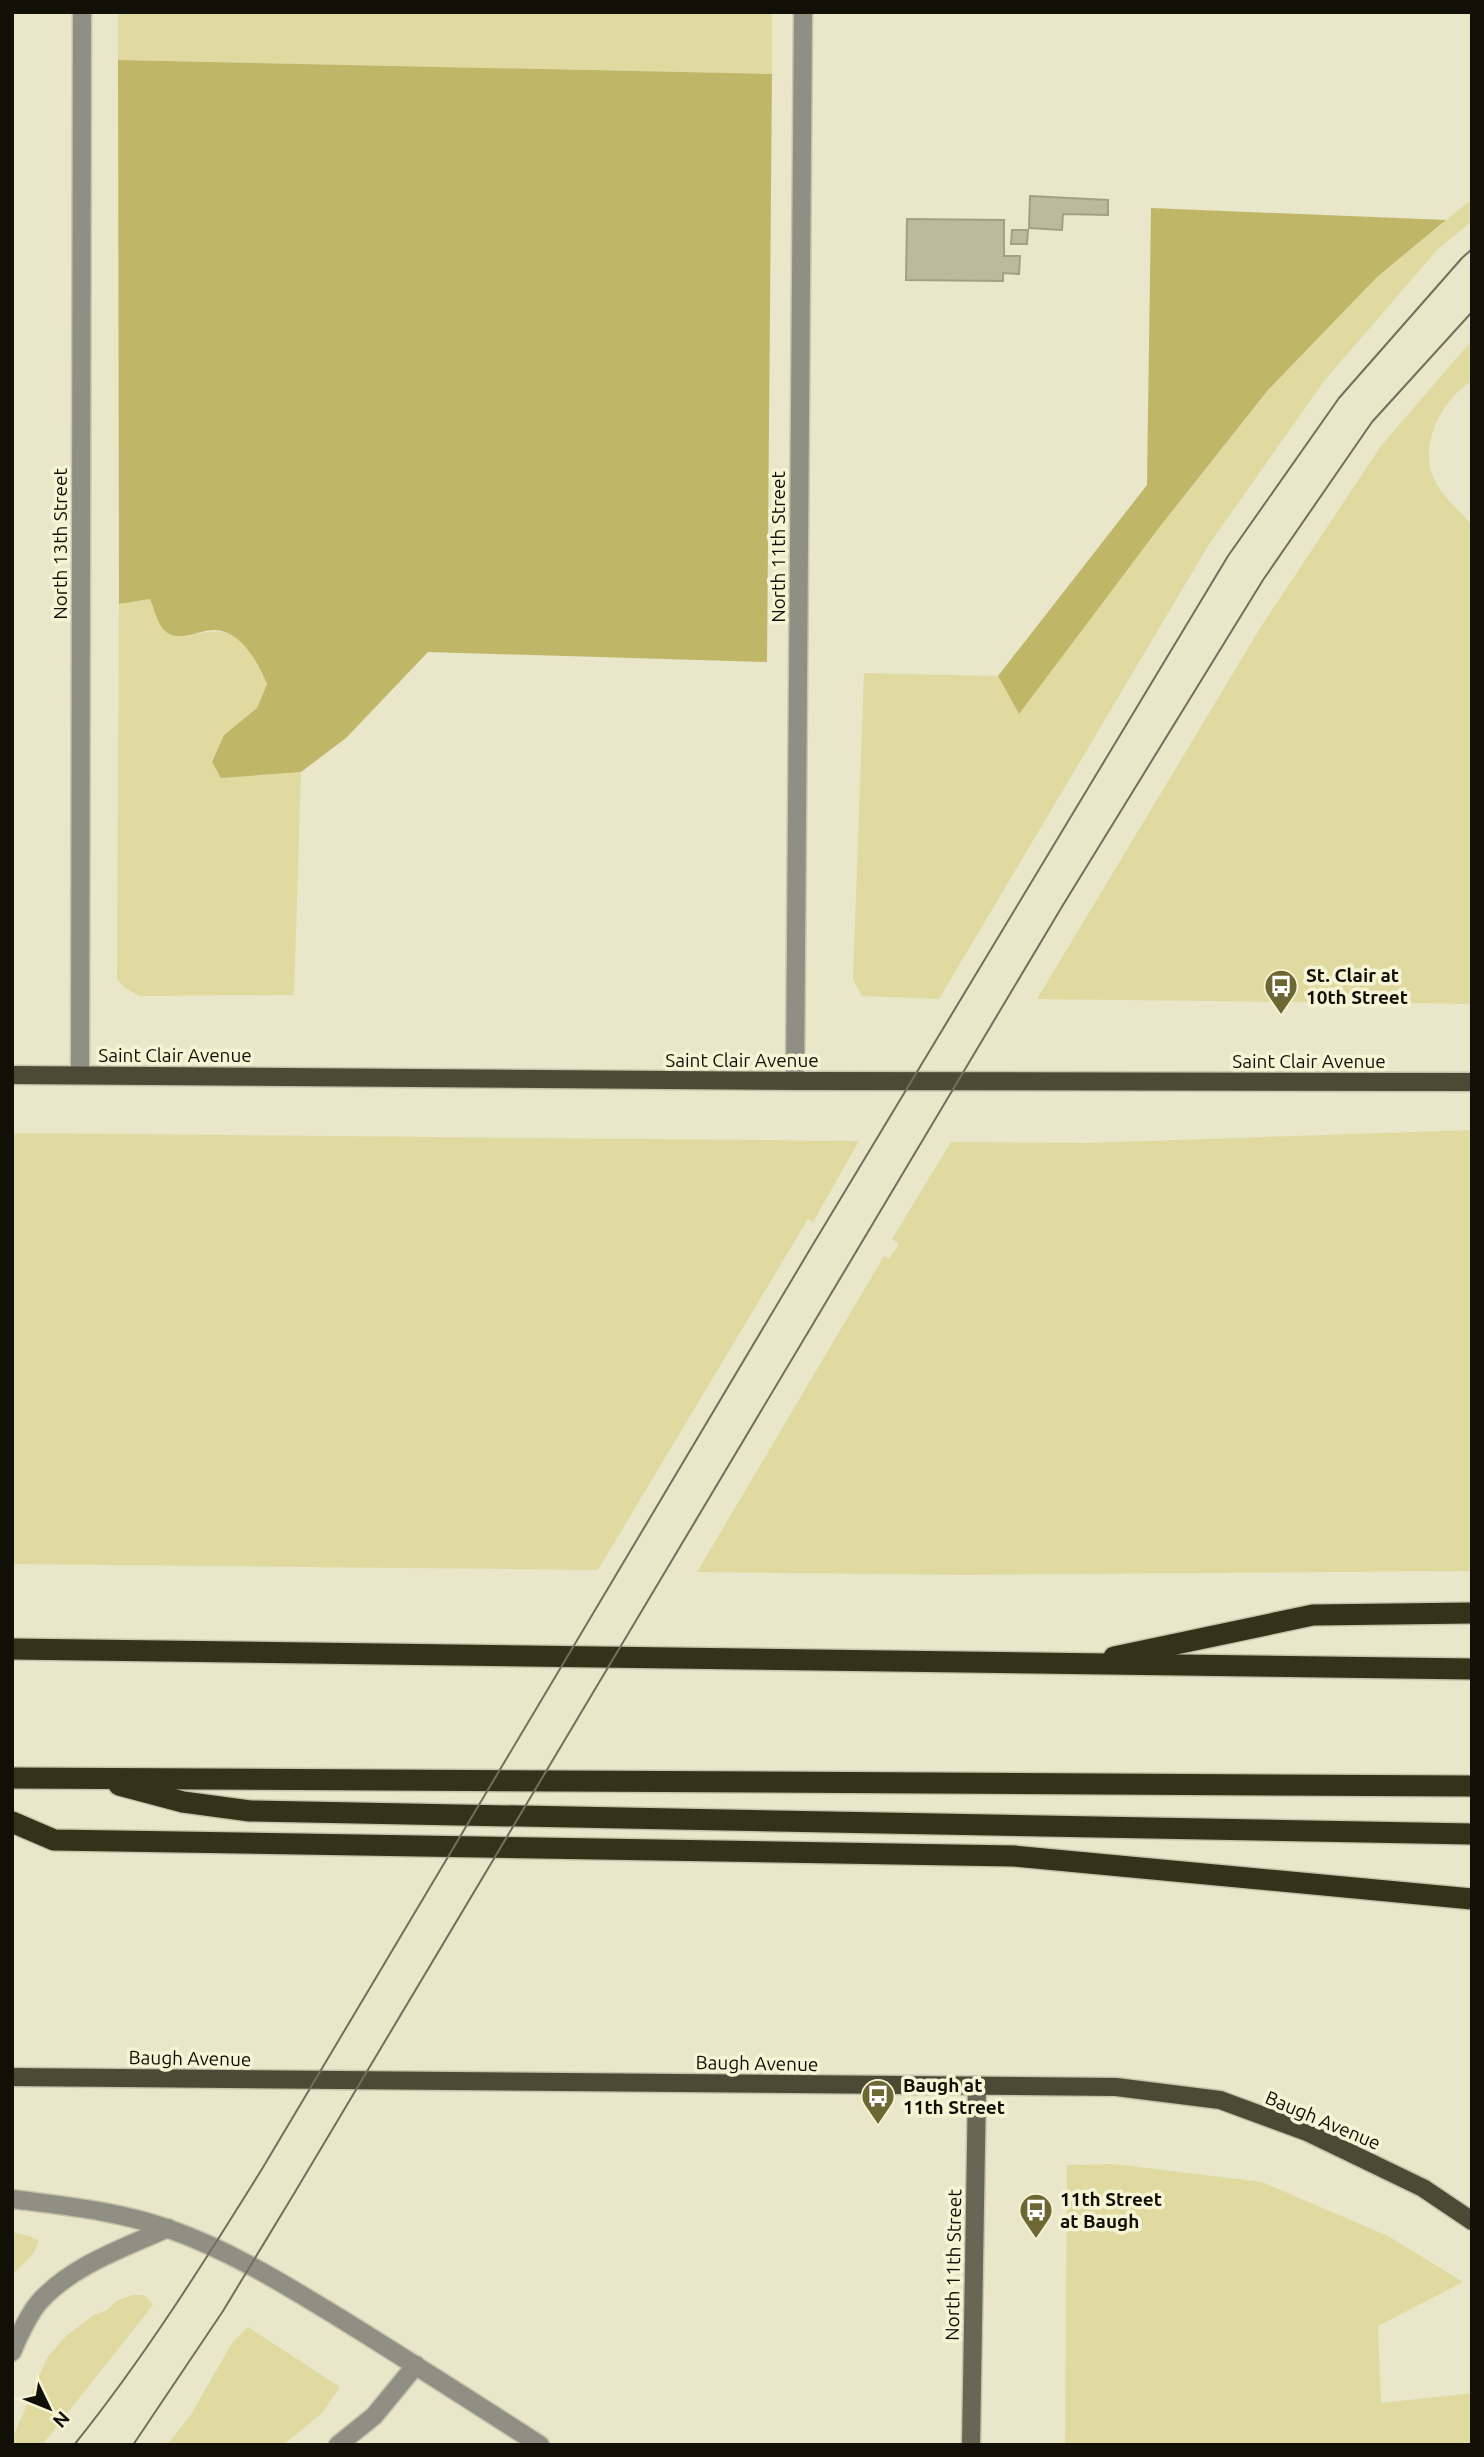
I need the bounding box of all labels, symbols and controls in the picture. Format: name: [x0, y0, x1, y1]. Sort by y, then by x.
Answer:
street label: North 13th Street: [49, 468, 71, 620]
street label: North 11th Street: [767, 471, 789, 623]
place label: St. Clair at 10th Street: [1306, 964, 1408, 1008]
bus stop icon: St. Clair at 10th Street: [1262, 967, 1300, 1016]
street label: Saint Clair Avenue: [98, 1044, 252, 1066]
street label: Saint Clair Avenue: [665, 1049, 819, 1071]
street label: Saint Clair Avenue: [1232, 1050, 1386, 1072]
street label: Baugh Avenue: [128, 2046, 252, 2070]
street label: Baugh Avenue: [695, 2051, 819, 2075]
place label: Baugh at 11th Street: [903, 2074, 1005, 2118]
bus stop icon: Baugh at 11th Street: [859, 2077, 897, 2126]
street label: Baugh Avenue: [1262, 2086, 1384, 2154]
street label: North 11th Street: [941, 2188, 965, 2341]
place label: 11th Street at Baugh: [1060, 2188, 1162, 2232]
bus stop icon: 11th Street at Baugh: [1017, 2191, 1055, 2240]
north arrow: [14, 2373, 84, 2443]
text: N: [49, 2407, 74, 2432]

